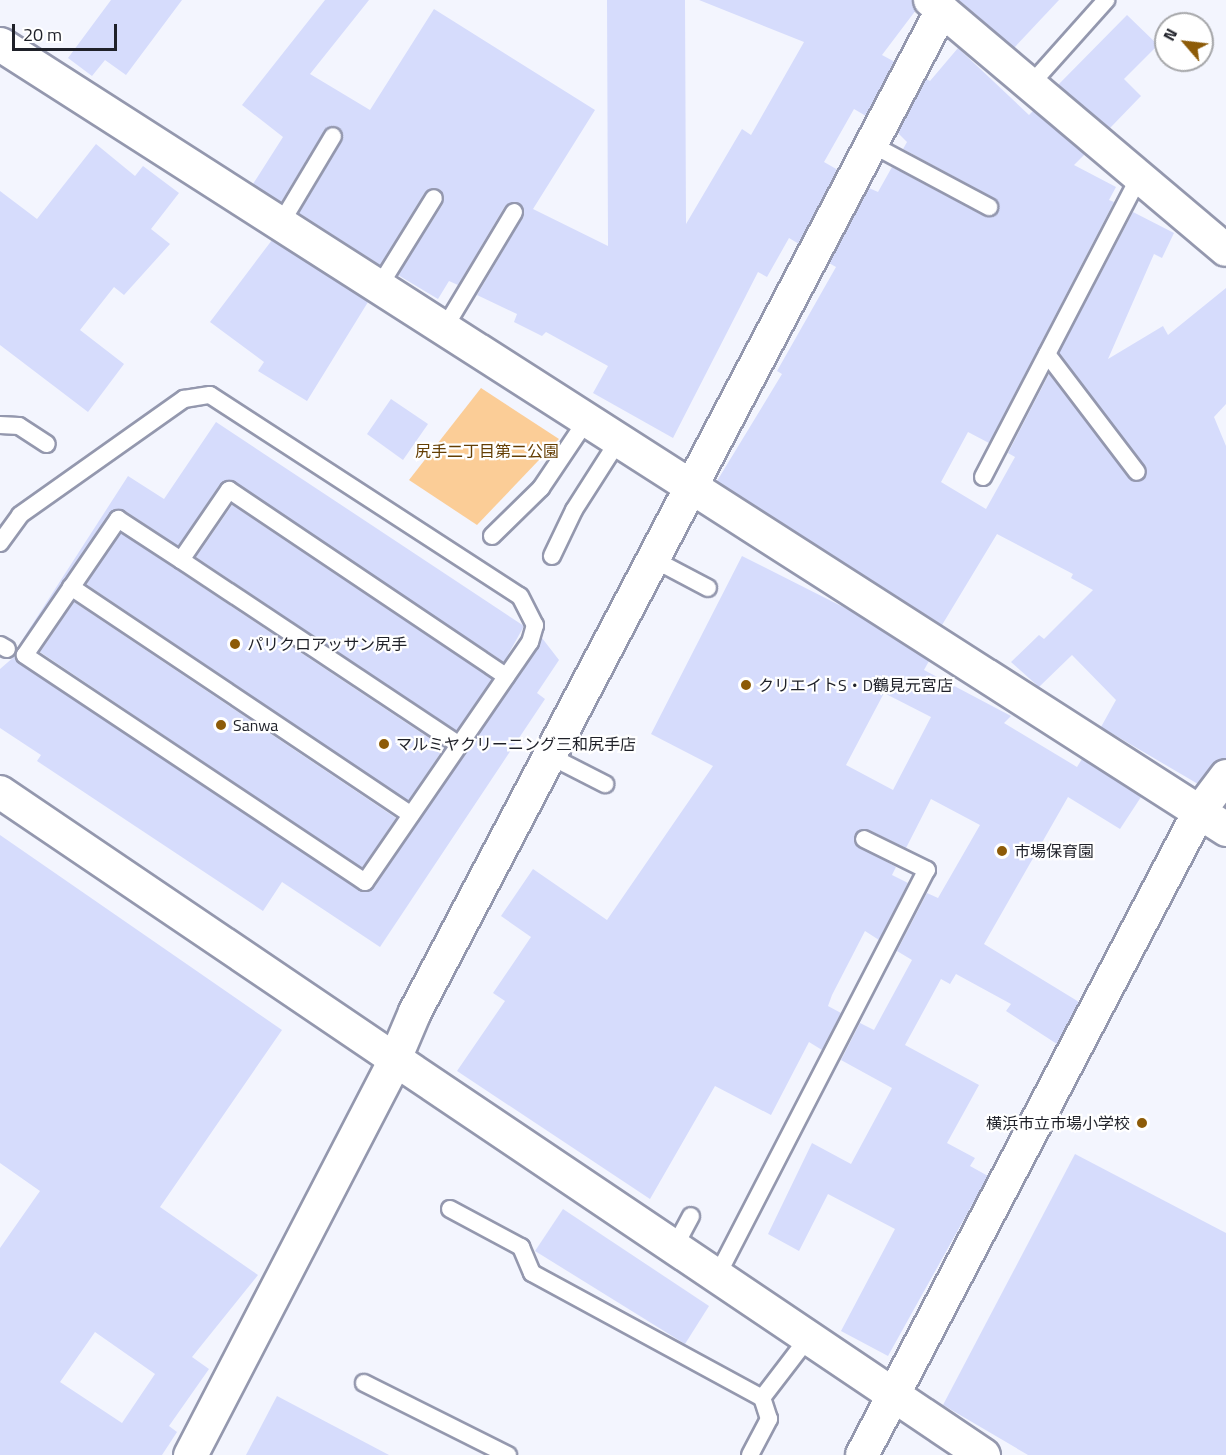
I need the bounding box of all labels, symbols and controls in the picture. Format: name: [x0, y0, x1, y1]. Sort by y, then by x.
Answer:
scale bar: [15, 12, 120, 50]
north arrow: [1154, 12, 1214, 72]
text: 20 m: [23, 21, 62, 48]
text: N: [1157, 24, 1183, 45]
park label: 尻手二丁目第二公園: [415, 441, 559, 461]
place label: パリクロアッサン尻手: [247, 634, 407, 654]
marker: パリクロアッサン尻手: [228, 637, 242, 651]
place label: クリエイトS・D鶴見元宮店: [758, 675, 953, 695]
marker: クリエイトS・D鶴見元宮店: [739, 678, 753, 692]
place label: Sanwa: [233, 715, 278, 735]
marker: Sanwa: [214, 718, 228, 732]
place label: マルミヤクリーニング三和尻手店: [396, 734, 636, 754]
marker: マルミヤクリーニング三和尻手店: [377, 737, 391, 751]
place label: 市場保育園: [1014, 841, 1094, 861]
marker: 市場保育園: [995, 844, 1009, 858]
place label: 横浜市立市場小学校: [986, 1113, 1130, 1133]
marker: 横浜市立市場小学校: [1135, 1116, 1149, 1130]

